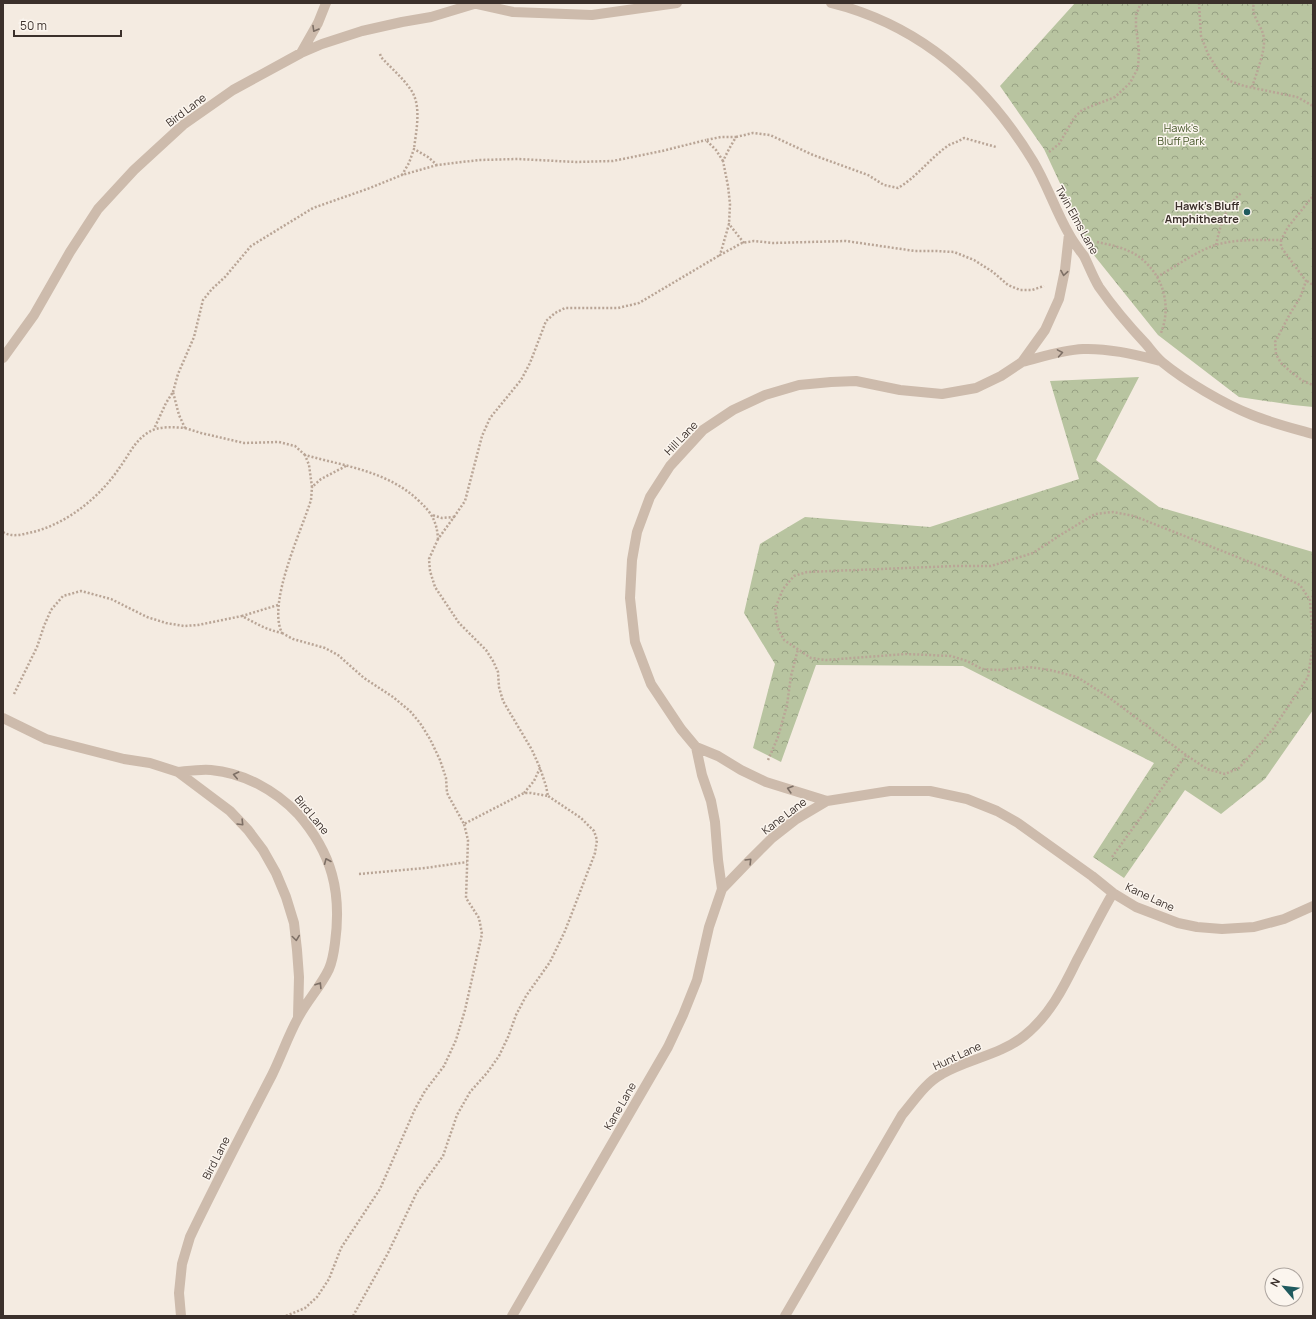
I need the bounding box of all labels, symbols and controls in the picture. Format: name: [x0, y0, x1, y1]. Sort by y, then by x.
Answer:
scale bar: [14, 12, 121, 38]
text: 50 m: [20, 17, 47, 34]
one-way arrow: [312, 25, 319, 32]
street label: Bird Lane: [163, 89, 209, 130]
park label: Hawk's Bluff Park: [1157, 120, 1205, 148]
street label: Twin Elms Lane: [1052, 183, 1103, 257]
place label: Hawk's Bluff Amphitheatre: [1165, 198, 1239, 226]
marker: Hawk's Bluff Amphitheatre: [1242, 207, 1252, 217]
one-way arrow: [1060, 270, 1069, 276]
one-way arrow: [1057, 349, 1063, 357]
street label: Hill Lane: [661, 417, 701, 458]
one-way arrow: [233, 771, 239, 779]
one-way arrow: [786, 785, 793, 794]
street label: Bird Lane: [292, 792, 333, 838]
street label: Kane Lane: [758, 793, 810, 837]
one-way arrow: [236, 818, 244, 826]
one-way arrow: [324, 857, 332, 864]
one-way arrow: [744, 858, 752, 865]
street label: Kane Lane: [1123, 879, 1178, 915]
one-way arrow: [291, 935, 300, 941]
one-way arrow: [314, 982, 321, 989]
street label: Hunt Lane: [930, 1038, 984, 1073]
street label: Kane Lane: [600, 1079, 639, 1132]
street label: Bird Lane: [198, 1133, 233, 1182]
north arrow: [1264, 1267, 1304, 1307]
text: N: [1266, 1275, 1283, 1289]

